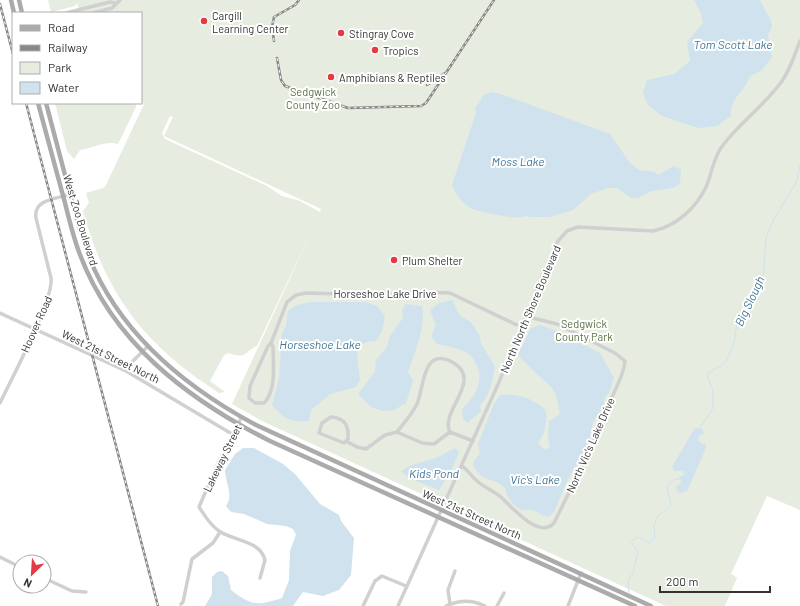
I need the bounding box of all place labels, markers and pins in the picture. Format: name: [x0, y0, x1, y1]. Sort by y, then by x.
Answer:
place label: Cargill Learning Center: [212, 9, 289, 35]
marker: Cargill Learning Center: [199, 16, 209, 26]
place label: Stingray Cove: [349, 27, 414, 40]
marker: Stingray Cove: [336, 28, 346, 38]
place label: Tropics: [383, 44, 419, 57]
marker: Tropics: [370, 45, 380, 55]
place label: Amphibians & Reptiles: [339, 71, 446, 84]
marker: Amphibians & Reptiles: [326, 72, 336, 82]
place label: Plum Shelter: [402, 254, 463, 267]
marker: Plum Shelter: [389, 255, 399, 265]

